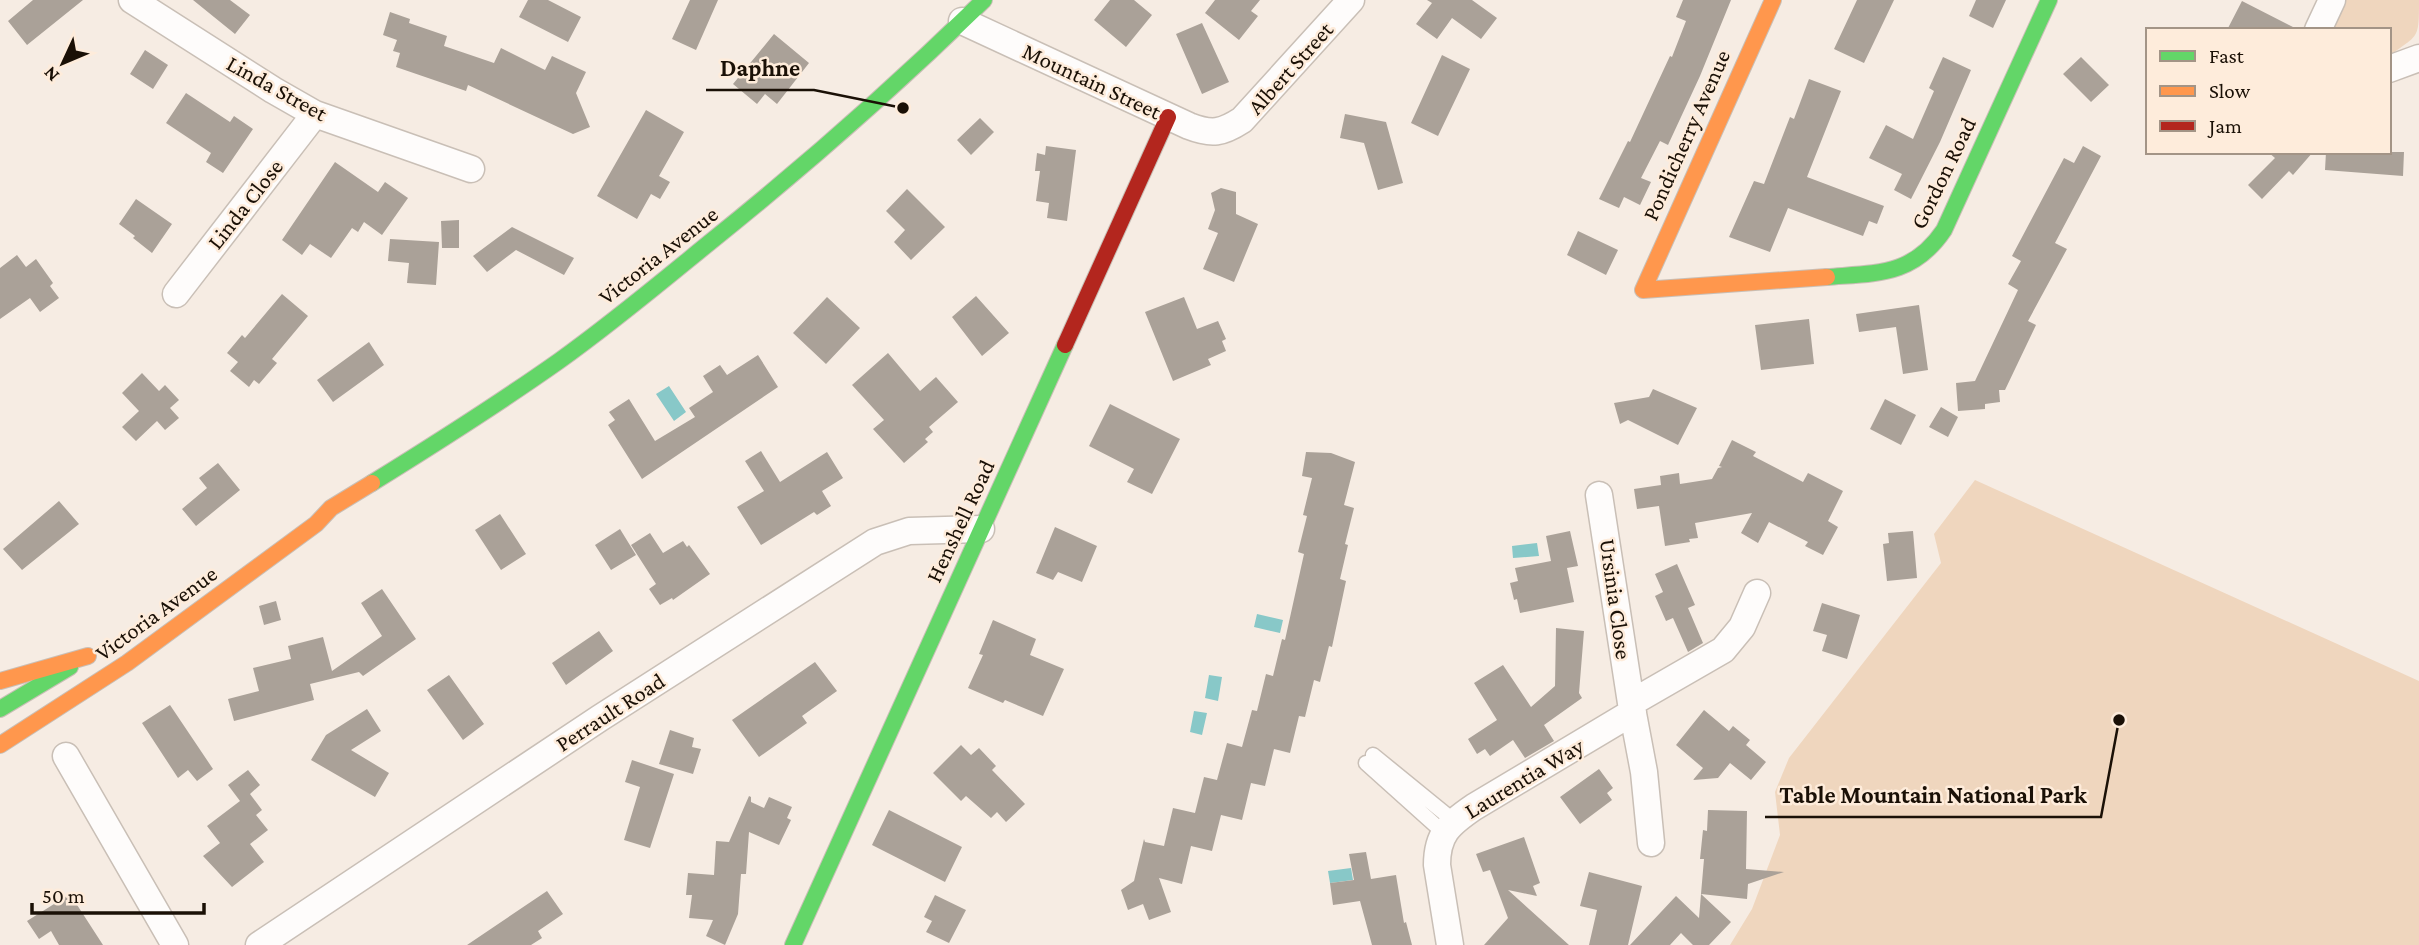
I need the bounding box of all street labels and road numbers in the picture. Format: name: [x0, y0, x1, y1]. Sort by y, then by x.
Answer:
street label: Albert Street: [1242, 16, 1338, 119]
street label: Mountain Street: [1019, 38, 1166, 125]
street label: Pondicherry Avenue: [1637, 46, 1735, 224]
street label: Linda Street: [222, 50, 332, 126]
street label: Gordon Road: [1905, 113, 1981, 233]
street label: Linda Close: [202, 154, 288, 254]
street label: Victoria Avenue: [593, 200, 723, 310]
street label: Henshell Road: [920, 456, 1000, 586]
street label: Ursinia Close: [1595, 537, 1637, 661]
street label: Victoria Avenue: [90, 560, 222, 666]
street label: Perrault Road: [551, 667, 669, 757]
street label: Laurentia Way: [1460, 732, 1589, 824]

